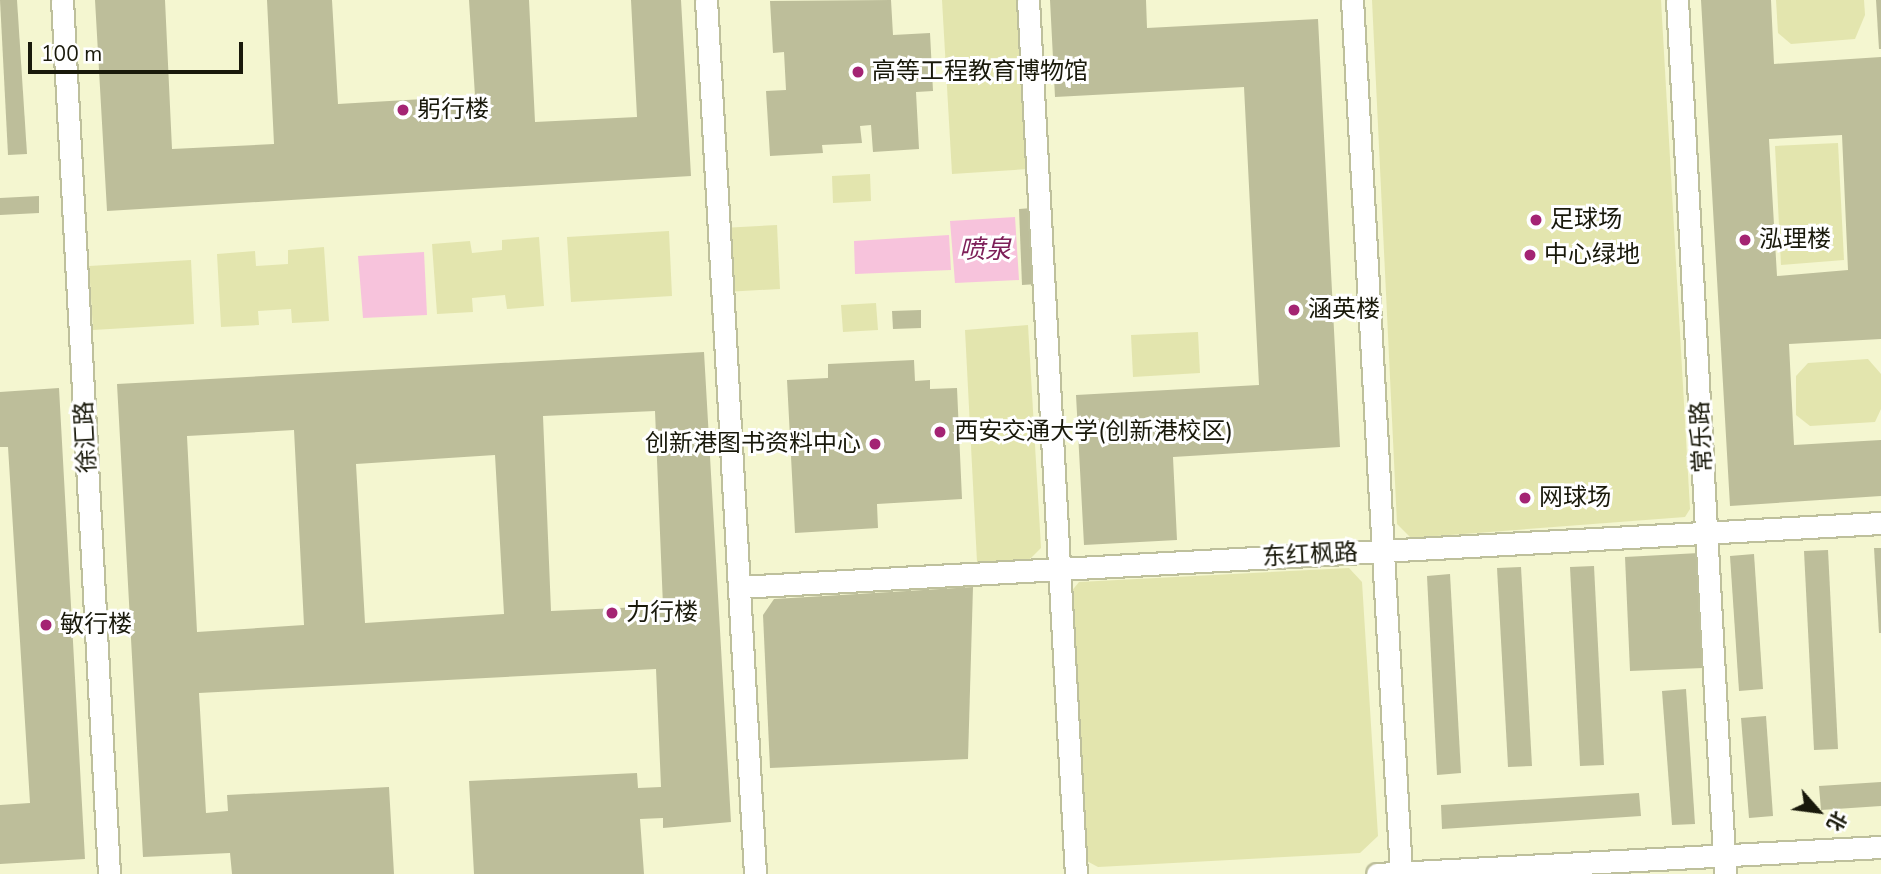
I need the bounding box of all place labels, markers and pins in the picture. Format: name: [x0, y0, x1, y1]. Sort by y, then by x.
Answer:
place label: 高等工程教育博物馆: [872, 58, 1088, 86]
marker: 高等工程教育博物馆: [850, 64, 866, 80]
place label: 躬行楼: [417, 96, 489, 124]
marker: 躬行楼: [395, 102, 411, 118]
place label: 足球场: [1550, 206, 1622, 234]
marker: 足球场: [1528, 212, 1544, 228]
place label: 泓理楼: [1759, 226, 1831, 254]
marker: 泓理楼: [1737, 232, 1753, 248]
place label: 中心绿地: [1544, 241, 1640, 269]
marker: 中心绿地: [1522, 247, 1538, 263]
place label: 涵英楼: [1308, 296, 1380, 324]
marker: 涵英楼: [1286, 302, 1302, 318]
place label: 西安交通大学(创新港校区): [954, 418, 1233, 446]
marker: 西安交通大学(创新港校区): [932, 424, 948, 440]
place label: 创新港图书资料中心: [645, 430, 861, 458]
marker: 创新港图书资料中心: [867, 436, 883, 452]
place label: 网球场: [1539, 484, 1611, 512]
marker: 网球场: [1517, 490, 1533, 506]
place label: 力行楼: [626, 599, 698, 627]
marker: 力行楼: [604, 605, 620, 621]
place label: 敏行楼: [60, 611, 132, 639]
marker: 敏行楼: [38, 617, 54, 633]

